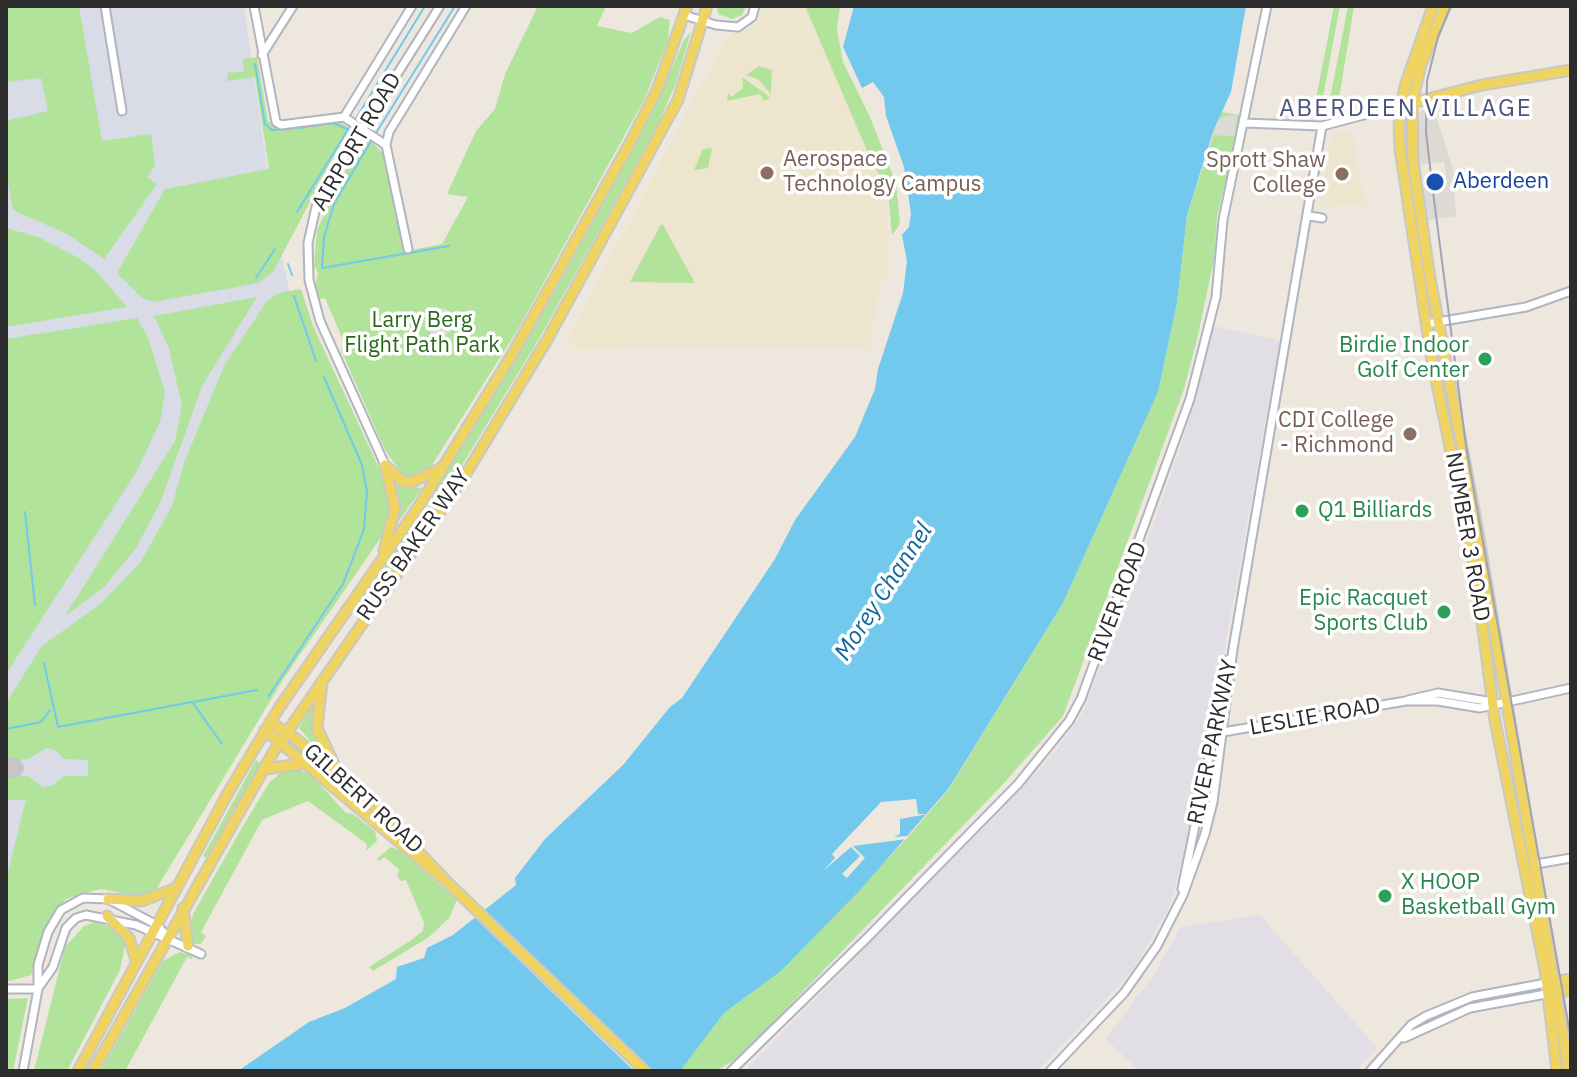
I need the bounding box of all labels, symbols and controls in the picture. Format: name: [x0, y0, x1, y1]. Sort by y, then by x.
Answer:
street label: AIRPORT ROAD: [307, 68, 407, 216]
district label: ABERDEEN VILLAGE: [1279, 95, 1533, 123]
place label: Aerospace Technology Campus: [783, 147, 981, 198]
place label: Sprott Shaw College: [1206, 148, 1326, 200]
marker: Aerospace Technology Campus: [758, 164, 776, 182]
marker: Sprott Shaw College: [1333, 165, 1351, 183]
place label: Aberdeen: [1453, 169, 1549, 195]
marker: Aberdeen: [1424, 171, 1446, 193]
park label: Larry Berg Flight Path Park: [344, 308, 500, 360]
place label: Birdie Indoor Golf Center: [1339, 333, 1469, 384]
marker: Birdie Indoor Golf Center: [1476, 350, 1494, 368]
place label: CDI College - Richmond: [1278, 408, 1394, 460]
marker: CDI College - Richmond: [1401, 425, 1419, 443]
street label: NUMBER 3 ROAD: [1439, 450, 1495, 624]
street label: RUSS BAKER WAY: [352, 464, 476, 626]
place label: Q1 Billiards: [1318, 498, 1432, 524]
marker: Q1 Billiards: [1293, 502, 1311, 520]
water label: Morey Channel: [829, 518, 939, 666]
street label: RIVER ROAD: [1083, 538, 1153, 666]
place label: Epic Racquet Sports Club: [1299, 586, 1428, 638]
marker: Epic Racquet Sports Club: [1435, 603, 1453, 621]
street label: RIVER PARKWAY: [1183, 657, 1243, 827]
street label: LESLIE ROAD: [1247, 693, 1383, 741]
street label: GILBERT ROAD: [298, 738, 428, 860]
place label: X HOOP Basketball Gym: [1401, 870, 1556, 922]
marker: X HOOP Basketball Gym: [1376, 887, 1394, 905]

